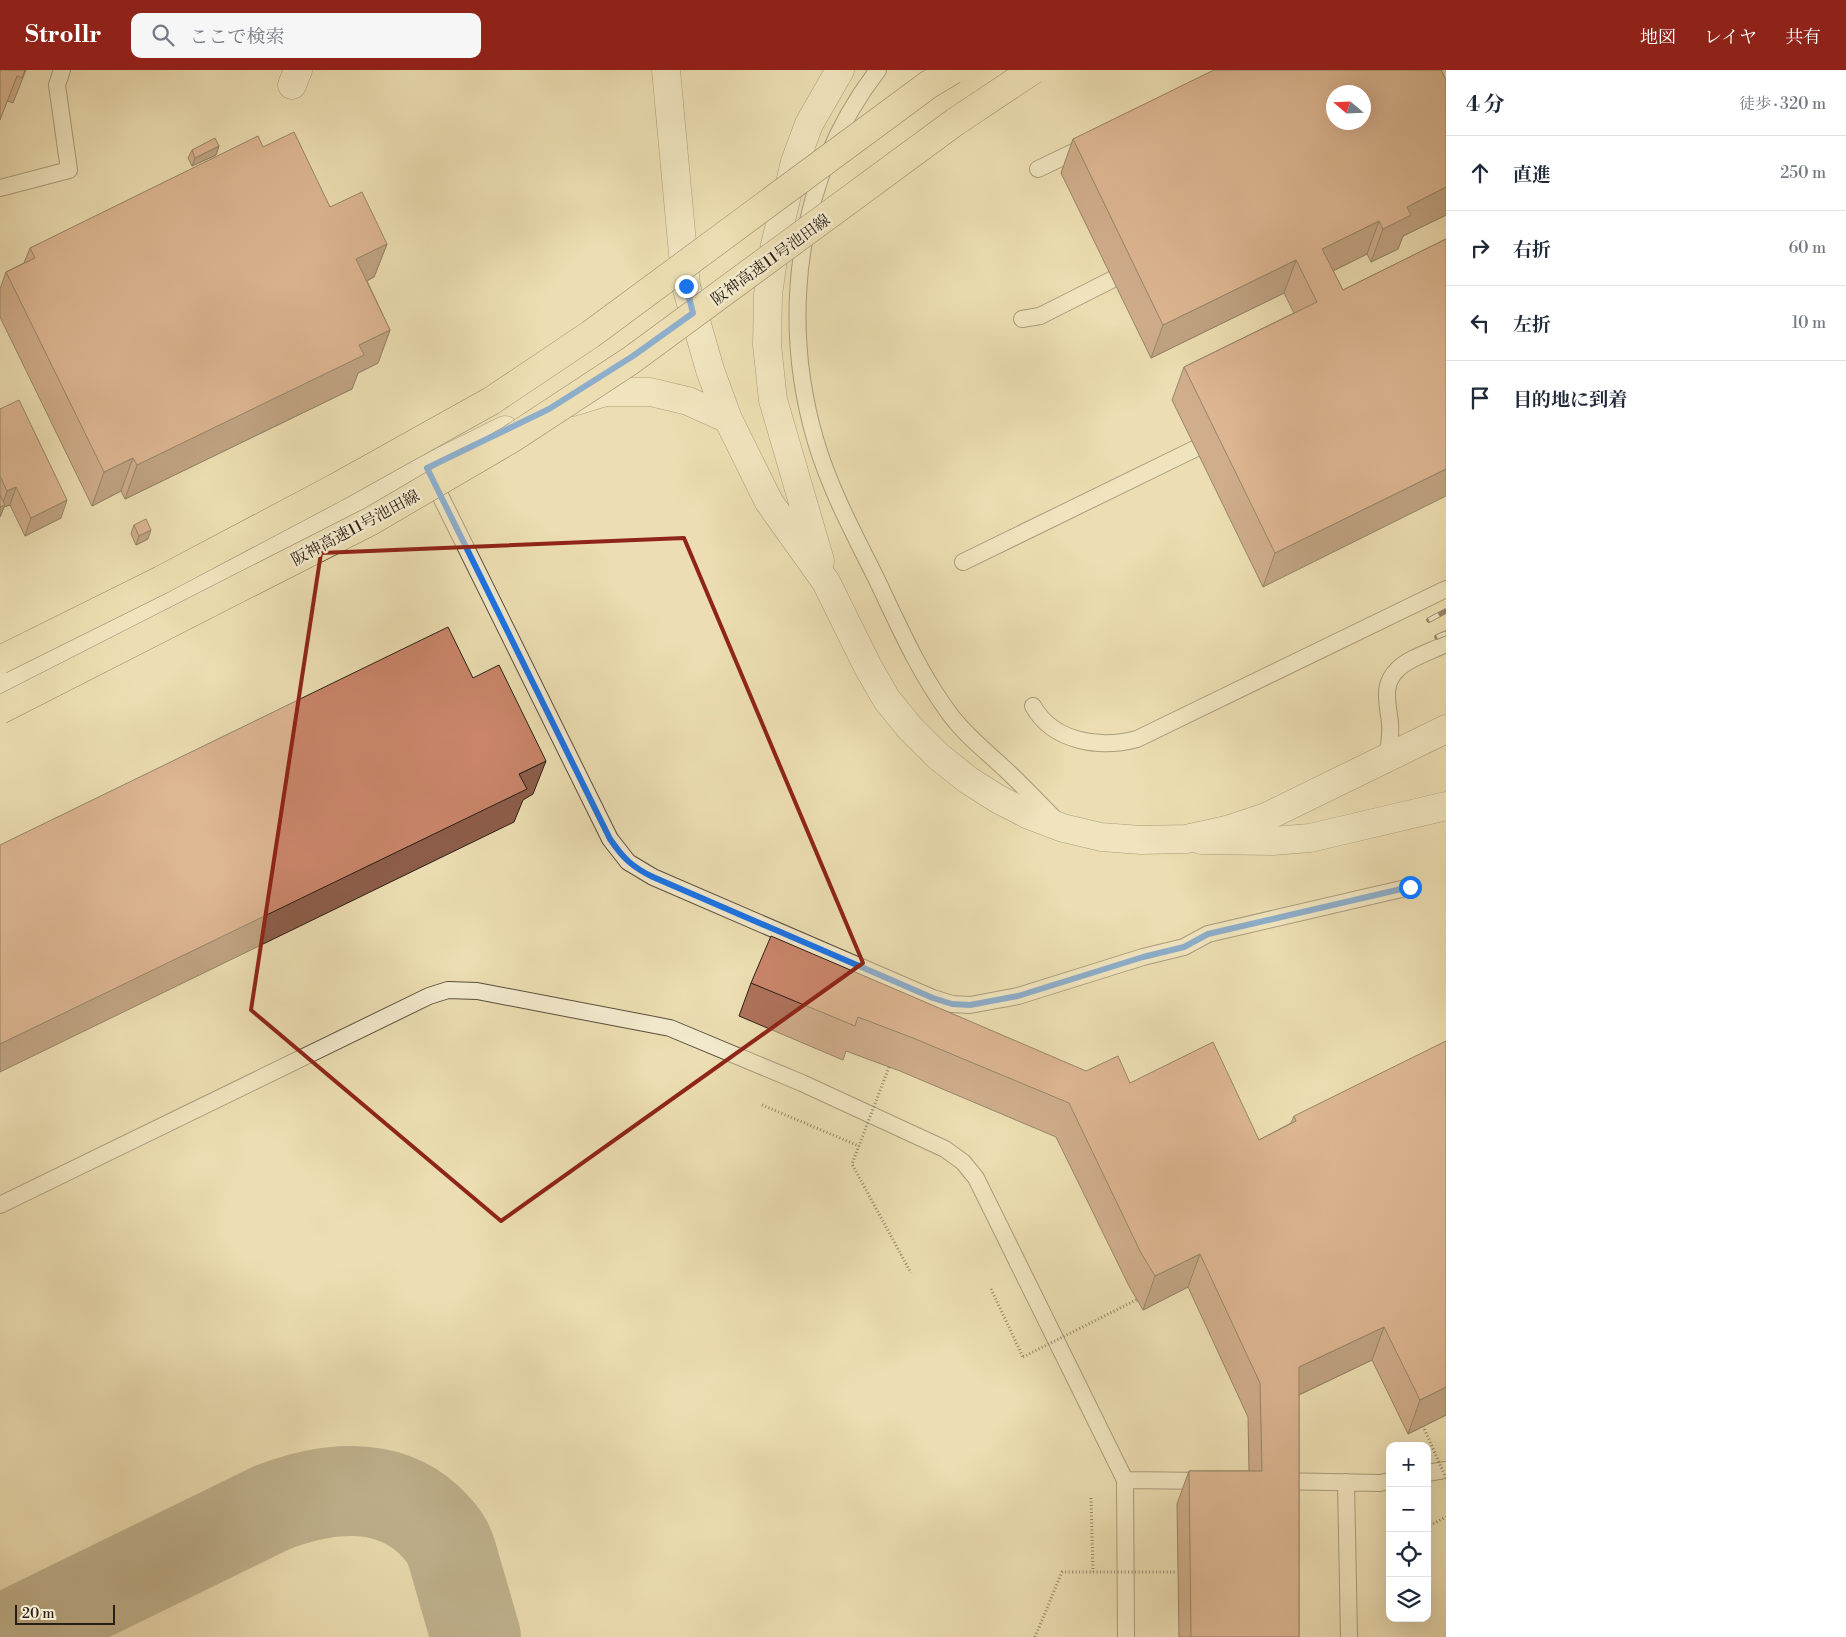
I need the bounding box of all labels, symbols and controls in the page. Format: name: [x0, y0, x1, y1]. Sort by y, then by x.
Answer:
search box: [131, 13, 481, 58]
text: Strollr: [25, 20, 101, 50]
icon: search: [149, 21, 177, 49]
text: ここで検索: [189, 25, 284, 49]
text: 地図: [1640, 26, 1676, 49]
text: レイヤ: [1704, 26, 1757, 49]
text: 共有: [1785, 26, 1821, 49]
north arrow: [1326, 85, 1371, 130]
text: 4 分: [1466, 92, 1504, 118]
text: 徒歩 · 320 m: [1739, 94, 1826, 114]
icon: ahead: [1466, 159, 1494, 187]
text: 直進: [1513, 163, 1551, 187]
text: 250 m: [1780, 163, 1826, 183]
street label: 阪神高速11号池田線: [707, 210, 834, 310]
icon: right: [1466, 234, 1494, 262]
text: 右折: [1513, 238, 1551, 262]
text: 60 m: [1788, 238, 1826, 258]
route end: [675, 275, 698, 298]
icon: left: [1466, 309, 1494, 337]
text: 左折: [1513, 313, 1551, 337]
text: 10 m: [1792, 313, 1826, 333]
icon: arrive: [1466, 384, 1494, 412]
text: 目的地に到着: [1513, 388, 1627, 412]
street label: 阪神高速11号池田線: [288, 486, 423, 570]
route start: [1399, 876, 1422, 899]
map controls: [1386, 1442, 1431, 1622]
button: +: [1386, 1442, 1431, 1487]
button: −: [1386, 1487, 1431, 1532]
button: locate: [1386, 1532, 1431, 1577]
button: layers: [1386, 1577, 1431, 1622]
scale bar: [15, 1602, 115, 1625]
text: 20 m: [22, 1605, 54, 1623]

